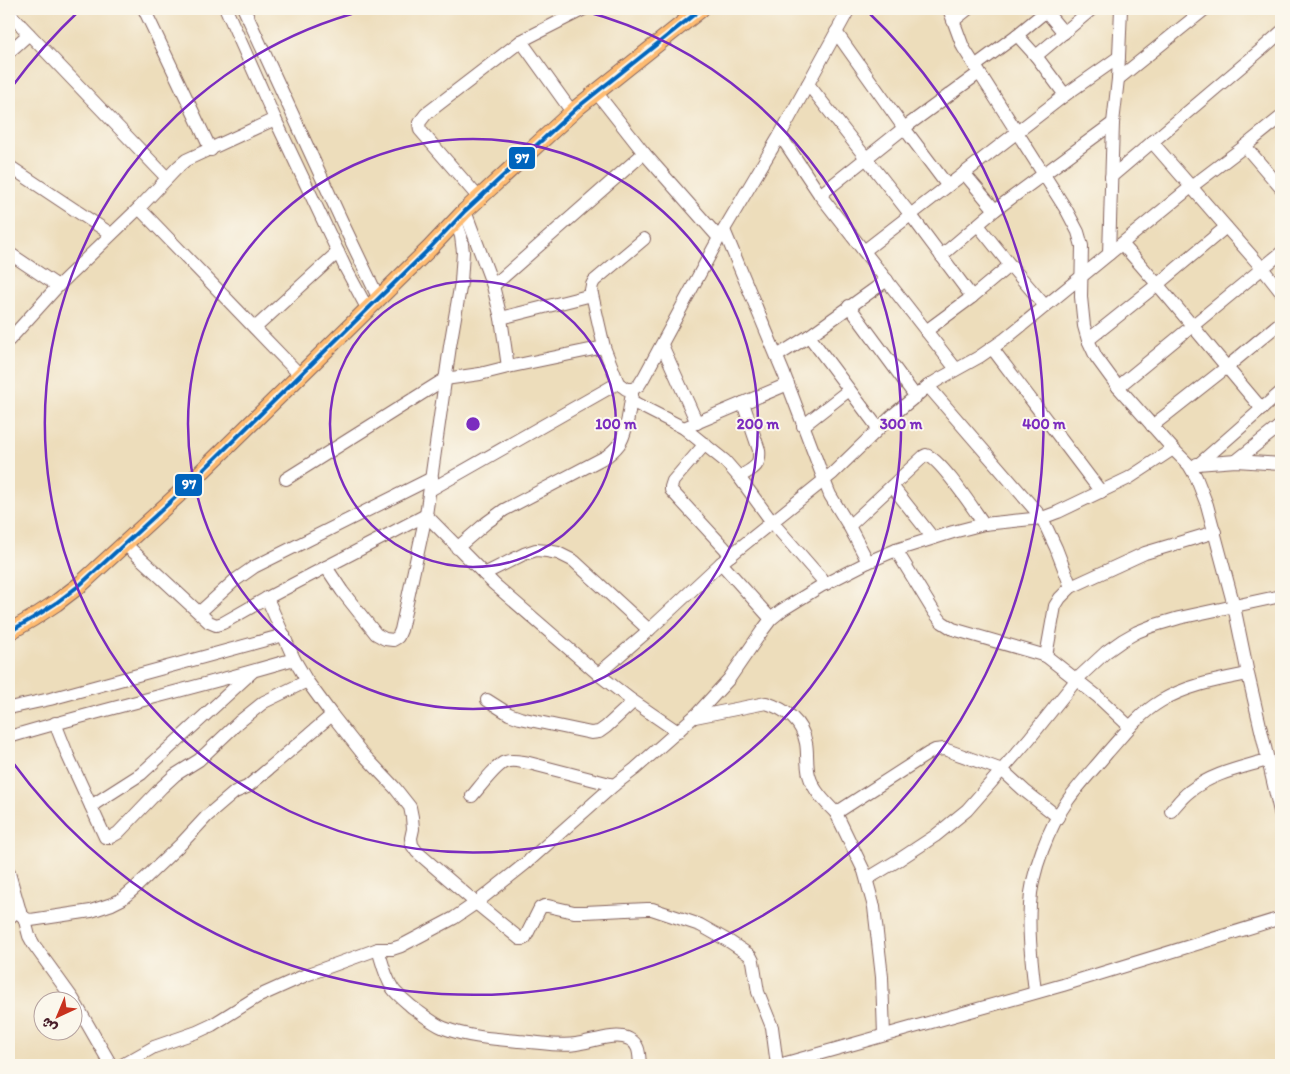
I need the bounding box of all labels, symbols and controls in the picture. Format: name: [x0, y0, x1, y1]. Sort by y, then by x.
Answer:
line badge: 97: [508, 146, 536, 170]
text: 97: [515, 150, 529, 167]
centre of rings: [464, 415, 482, 433]
text: 100 m: [595, 415, 637, 433]
text: 200 m: [737, 415, 780, 433]
text: 300 m: [880, 415, 923, 433]
text: 400 m: [1022, 415, 1066, 433]
line badge: 97: [174, 473, 203, 497]
text: 97: [182, 476, 196, 493]
north arrow: [32, 992, 82, 1042]
text: ش: [38, 1014, 61, 1036]

